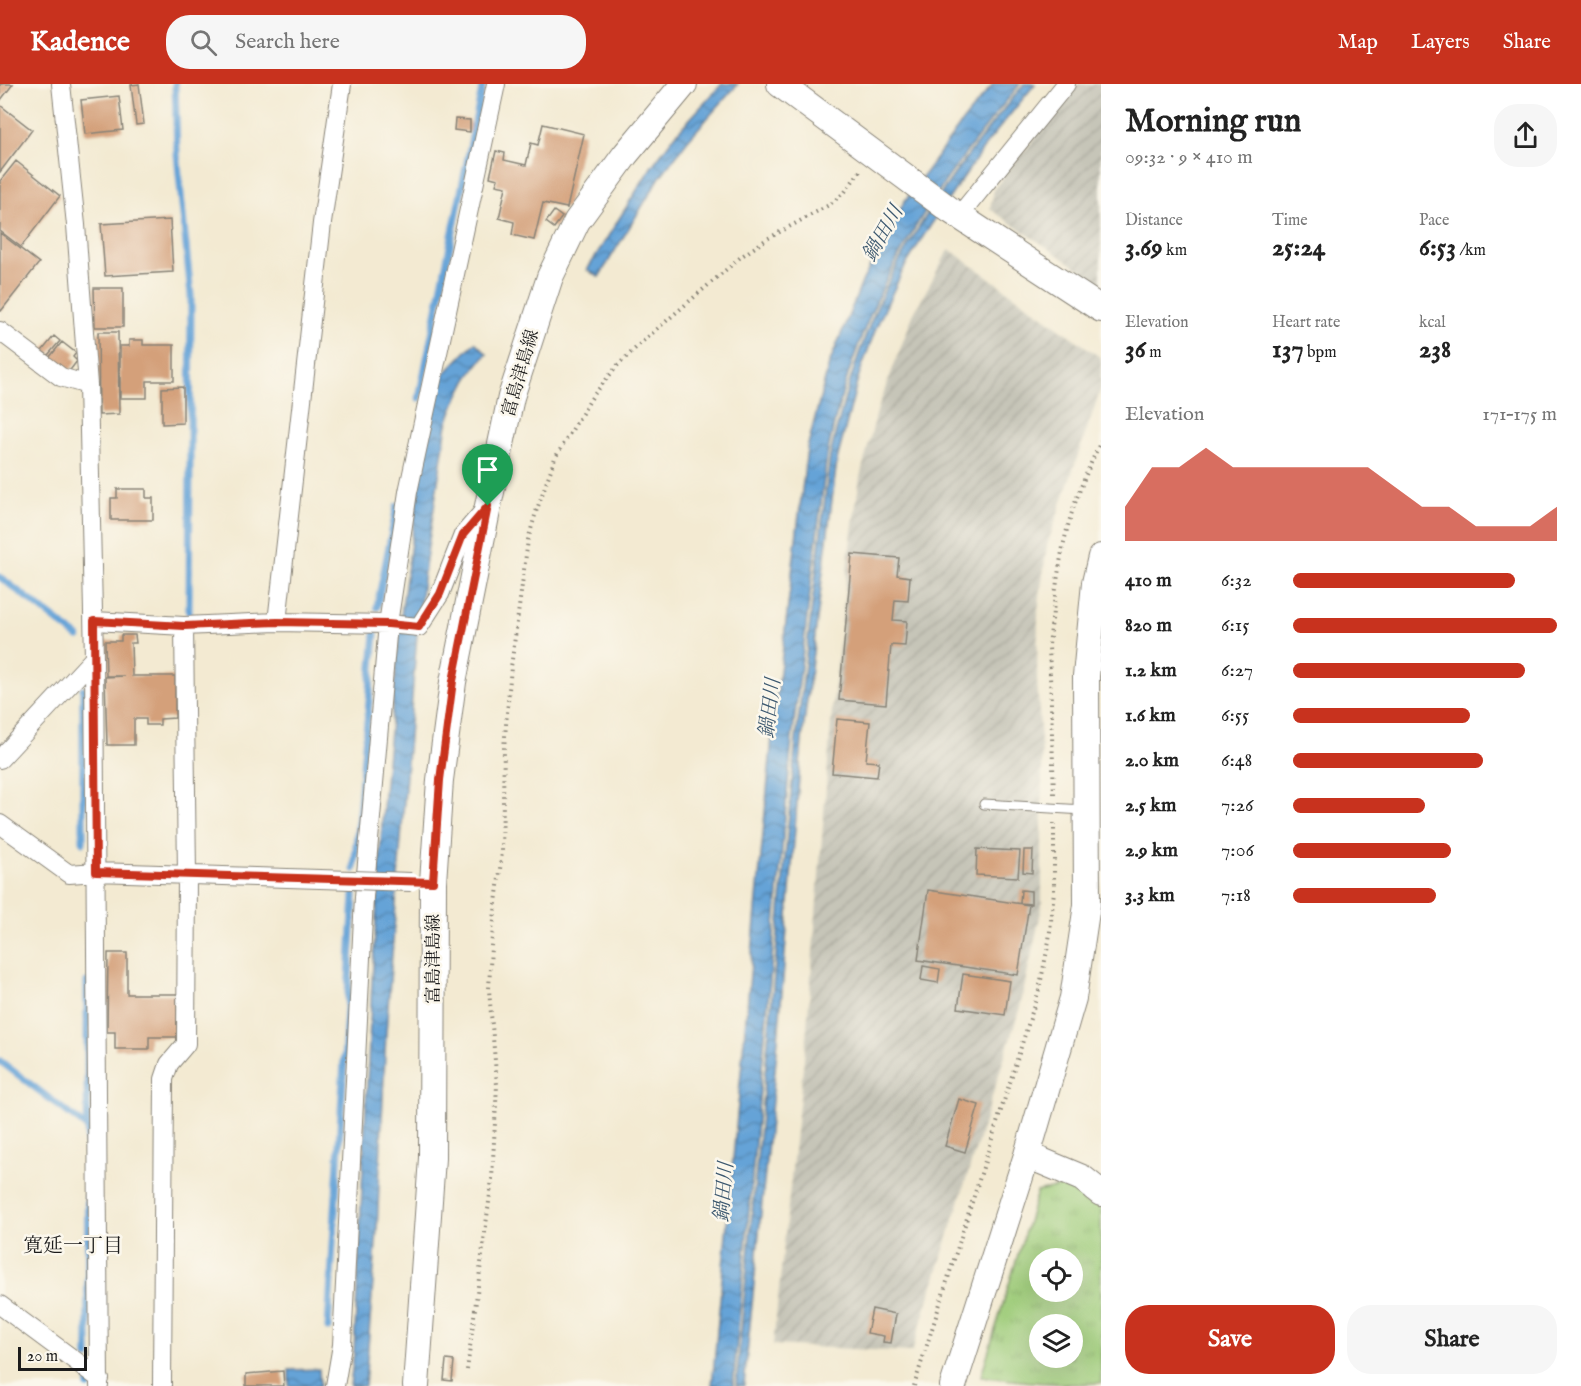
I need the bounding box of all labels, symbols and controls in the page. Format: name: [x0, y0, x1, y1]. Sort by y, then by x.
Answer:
search box: [166, 15, 586, 69]
text: Kadence: [30, 25, 130, 60]
icon: search: [187, 26, 220, 59]
text: Search here: [235, 28, 340, 56]
text: Map: [1338, 29, 1378, 56]
text: Layers: [1411, 29, 1470, 56]
text: Share: [1503, 29, 1551, 56]
text: Morning run: [1125, 101, 1301, 143]
button: share: [1494, 104, 1557, 167]
text: 09:32 · 9 × 410 m: [1125, 145, 1253, 170]
water label: 鍋田川: [857, 200, 910, 266]
text: Distance: [1125, 211, 1183, 231]
text: Time: [1272, 211, 1308, 231]
text: Pace: [1419, 211, 1449, 231]
text: 3.69: [1125, 231, 1163, 264]
text: 25:24: [1272, 231, 1325, 264]
text: 6:53: [1419, 231, 1456, 264]
text: km: [1163, 241, 1187, 261]
text: /km: [1456, 241, 1486, 261]
text: Elevation: [1125, 313, 1188, 333]
text: Heart rate: [1272, 313, 1340, 333]
text: kcal: [1419, 313, 1446, 333]
street label: 富島津島線: [498, 327, 545, 420]
text: 36: [1125, 333, 1146, 366]
text: 137: [1272, 333, 1304, 366]
text: 238: [1419, 333, 1451, 366]
text: m: [1146, 343, 1162, 363]
text: bpm: [1304, 343, 1337, 363]
text: Elevation: [1125, 402, 1204, 427]
text: 171–175 m: [1482, 402, 1557, 427]
pin: [462, 444, 513, 506]
icon: arrive: [471, 453, 504, 486]
text: 410 m: [1125, 568, 1172, 593]
text: 6:32: [1221, 568, 1252, 593]
text: 820 m: [1125, 613, 1172, 638]
text: 6:15: [1221, 613, 1249, 638]
text: 1.2 km: [1125, 658, 1177, 683]
text: 6:27: [1221, 658, 1253, 683]
water label: 鍋田川: [754, 675, 787, 739]
text: 1.6 km: [1125, 703, 1176, 728]
text: 6:55: [1221, 703, 1249, 728]
text: 2.0 km: [1125, 748, 1179, 773]
text: 6:48: [1221, 748, 1252, 773]
text: 2.5 km: [1125, 793, 1176, 818]
text: 7:26: [1221, 793, 1253, 818]
text: 2.9 km: [1125, 838, 1178, 863]
text: 7:06: [1221, 838, 1254, 863]
text: 3.3 km: [1125, 883, 1175, 908]
text: 7:18: [1221, 883, 1251, 908]
street label: 富島津島線: [423, 914, 446, 1004]
water label: 鍋田川: [709, 1159, 740, 1223]
district label: 寛延一丁目: [23, 1234, 123, 1259]
map controls: [1029, 1248, 1083, 1368]
button: locate: [1029, 1248, 1083, 1302]
button: Save: [1125, 1305, 1335, 1374]
button: Share: [1347, 1305, 1557, 1374]
button: layers: [1029, 1314, 1083, 1368]
scale bar: [18, 1344, 87, 1372]
text: 20 m: [27, 1347, 58, 1367]

